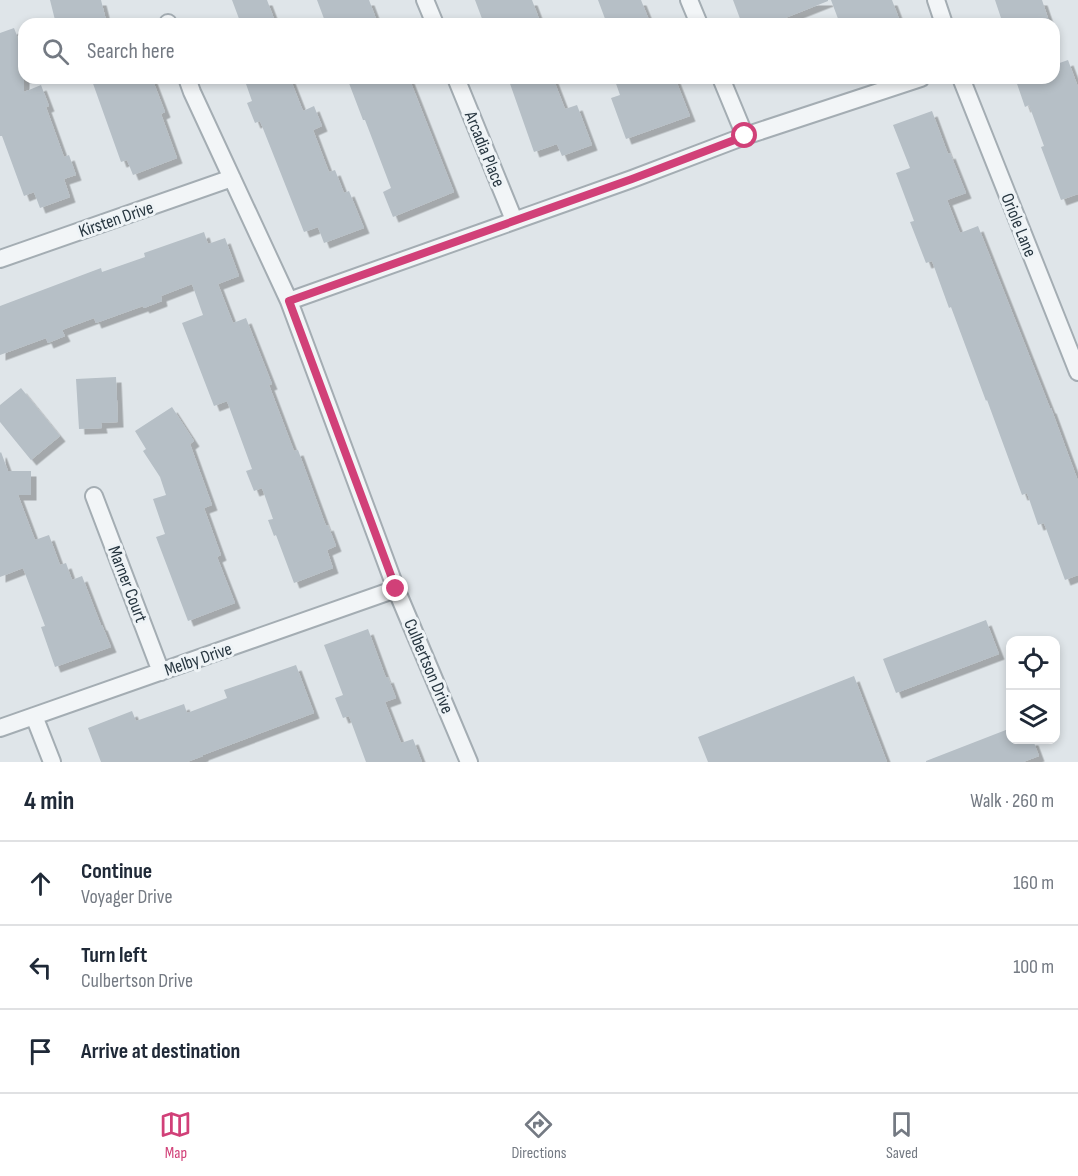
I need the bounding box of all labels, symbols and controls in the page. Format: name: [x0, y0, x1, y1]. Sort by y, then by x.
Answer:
search box: [18, 18, 1060, 84]
icon: search: [39, 35, 72, 68]
text: Search here: [87, 38, 174, 65]
street label: Arcadia Place: [459, 107, 509, 190]
route start: [731, 122, 757, 148]
street label: Oriole Lane: [996, 190, 1041, 260]
street label: Kirsten Drive: [76, 197, 156, 242]
street label: Marner Court: [103, 543, 152, 626]
route end: [382, 575, 408, 601]
street label: Culbertson Drive: [399, 616, 458, 717]
map controls: [1006, 636, 1060, 744]
button: locate: [1006, 636, 1060, 690]
street label: Melby Drive: [162, 638, 235, 681]
button: layers: [1006, 690, 1060, 744]
text: 4 min: [24, 786, 74, 817]
text: Walk · 260 m: [970, 789, 1054, 813]
text: Continue: [81, 858, 152, 885]
icon: ahead: [24, 867, 57, 900]
text: 160 m: [1013, 871, 1054, 895]
text: Voyager Drive: [81, 885, 172, 909]
text: Turn left: [81, 942, 147, 969]
icon: left: [24, 951, 57, 984]
text: 100 m: [1013, 955, 1054, 979]
text: Culbertson Drive: [81, 969, 193, 993]
icon: arrive: [24, 1035, 57, 1068]
text: Arrive at destination: [81, 1038, 240, 1065]
tab: Map: [159, 1108, 192, 1163]
tab: Directions: [511, 1108, 566, 1163]
tab: Saved: [885, 1108, 918, 1163]

